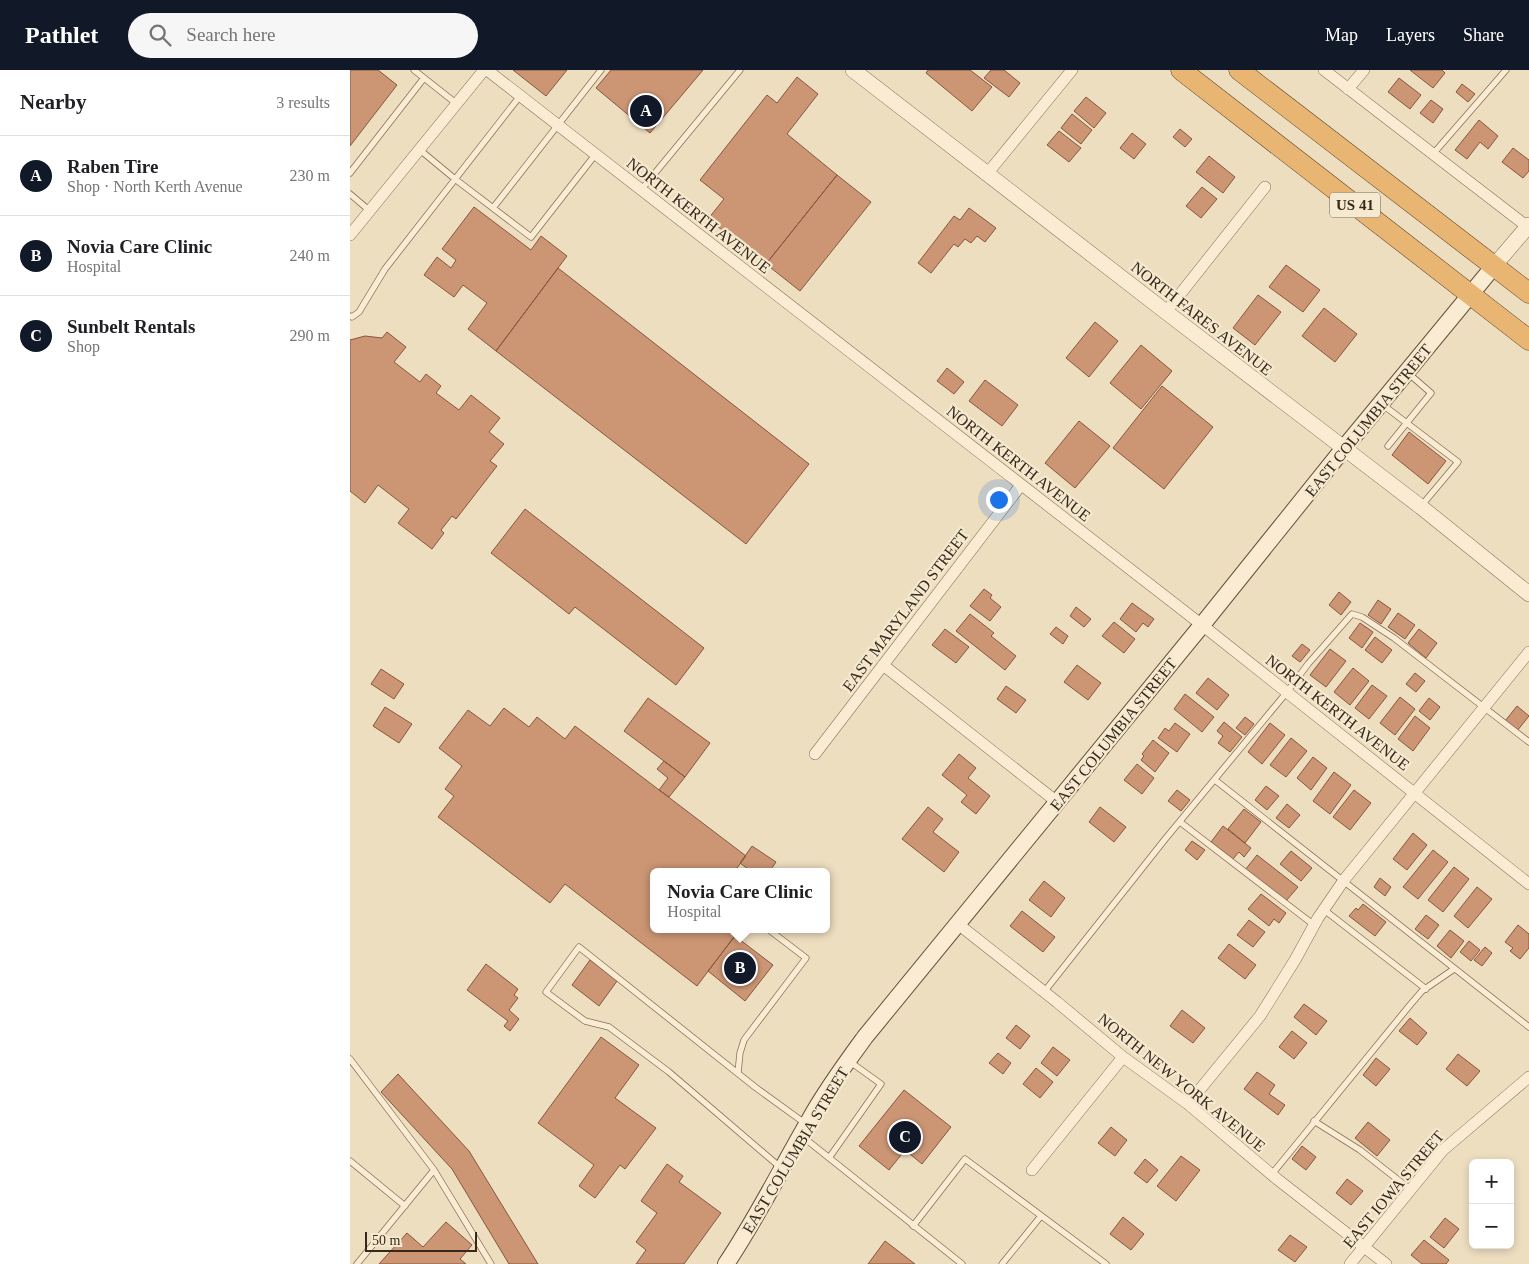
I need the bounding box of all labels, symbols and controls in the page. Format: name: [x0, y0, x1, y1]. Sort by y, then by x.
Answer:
search box: [128, 13, 478, 58]
icon: search: [146, 21, 174, 49]
text: Pathlet: [25, 22, 98, 48]
text: Search here: [186, 24, 275, 45]
text: Map: [1325, 25, 1358, 45]
text: Layers: [1386, 25, 1435, 45]
text: Share: [1463, 25, 1504, 45]
text: Nearby: [20, 90, 87, 114]
pin: A: [630, 92, 662, 130]
text: 3 results: [276, 94, 330, 111]
street label: NORTH KERTH AVENUE: [624, 154, 774, 277]
text: Raben Tire: [67, 156, 158, 177]
text: A: [30, 167, 42, 184]
text: 230 m: [290, 167, 330, 184]
text: Shop · North Kerth Avenue: [67, 178, 243, 195]
road number: US 41: [1330, 192, 1380, 218]
text: Novia Care Clinic: [67, 236, 212, 257]
text: B: [31, 247, 41, 264]
text: 240 m: [290, 247, 330, 264]
text: Hospital: [67, 258, 121, 275]
street label: NORTH FARES AVENUE: [1128, 258, 1275, 379]
text: Sunbelt Rentals: [67, 316, 195, 337]
text: C: [30, 327, 42, 344]
text: 290 m: [290, 327, 330, 344]
text: Shop: [67, 338, 100, 355]
street label: EAST COLUMBIA STREET: [1302, 341, 1435, 500]
street label: NORTH KERTH AVENUE: [944, 402, 1094, 525]
your location: [986, 487, 1012, 513]
street label: EAST MARYLAND STREET: [839, 526, 972, 694]
street label: NORTH KERTH AVENUE: [1263, 651, 1413, 774]
street label: EAST COLUMBIA STREET: [1047, 655, 1180, 814]
popup: [650, 868, 830, 933]
text: Novia Care Clinic: [667, 881, 813, 902]
text: Hospital: [667, 903, 722, 920]
pin: B: [724, 949, 756, 987]
street label: NORTH NEW YORK AVENUE: [1095, 1010, 1269, 1155]
street label: EAST COLUMBIA STREET: [739, 1064, 852, 1236]
pin: C: [889, 1118, 921, 1156]
street label: EAST IOWA STREET: [1340, 1127, 1447, 1251]
map controls: [1469, 1159, 1514, 1249]
button: +: [1469, 1159, 1514, 1204]
button: −: [1469, 1204, 1514, 1249]
scale bar: [365, 1229, 478, 1252]
text: 50 m: [372, 1233, 400, 1248]

